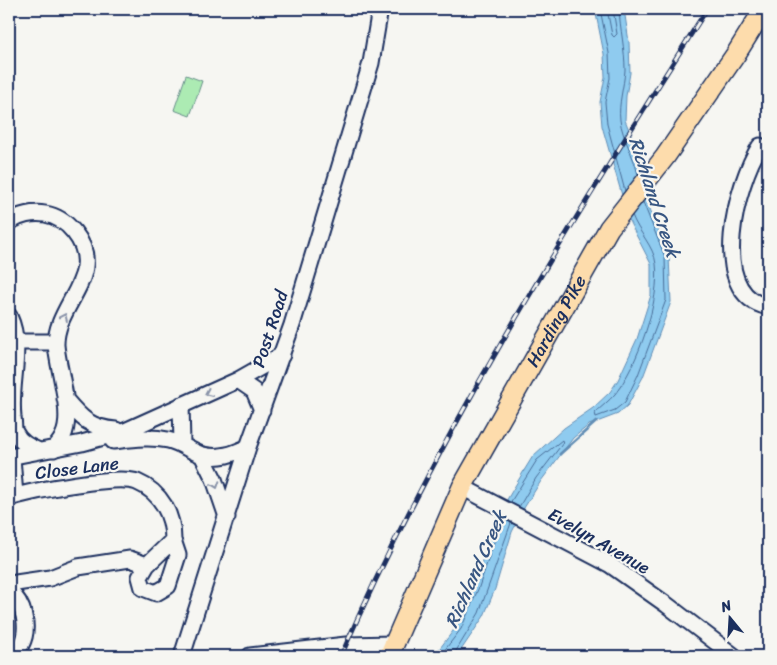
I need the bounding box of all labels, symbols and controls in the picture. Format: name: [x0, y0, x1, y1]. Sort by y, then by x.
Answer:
water label: Richland Creek: [620, 133, 690, 264]
street label: Harding Pike: [517, 269, 595, 373]
street label: Post Road: [242, 285, 298, 372]
one-way arrow: [58, 313, 69, 322]
one-way arrow: [204, 387, 213, 398]
street label: Close Lane: [33, 447, 121, 489]
one-way arrow: [211, 481, 221, 489]
street label: Evelyn Avenue: [542, 499, 657, 583]
water label: Richland Creek: [435, 503, 517, 633]
north arrow: [704, 592, 754, 642]
text: N: [717, 593, 735, 620]

